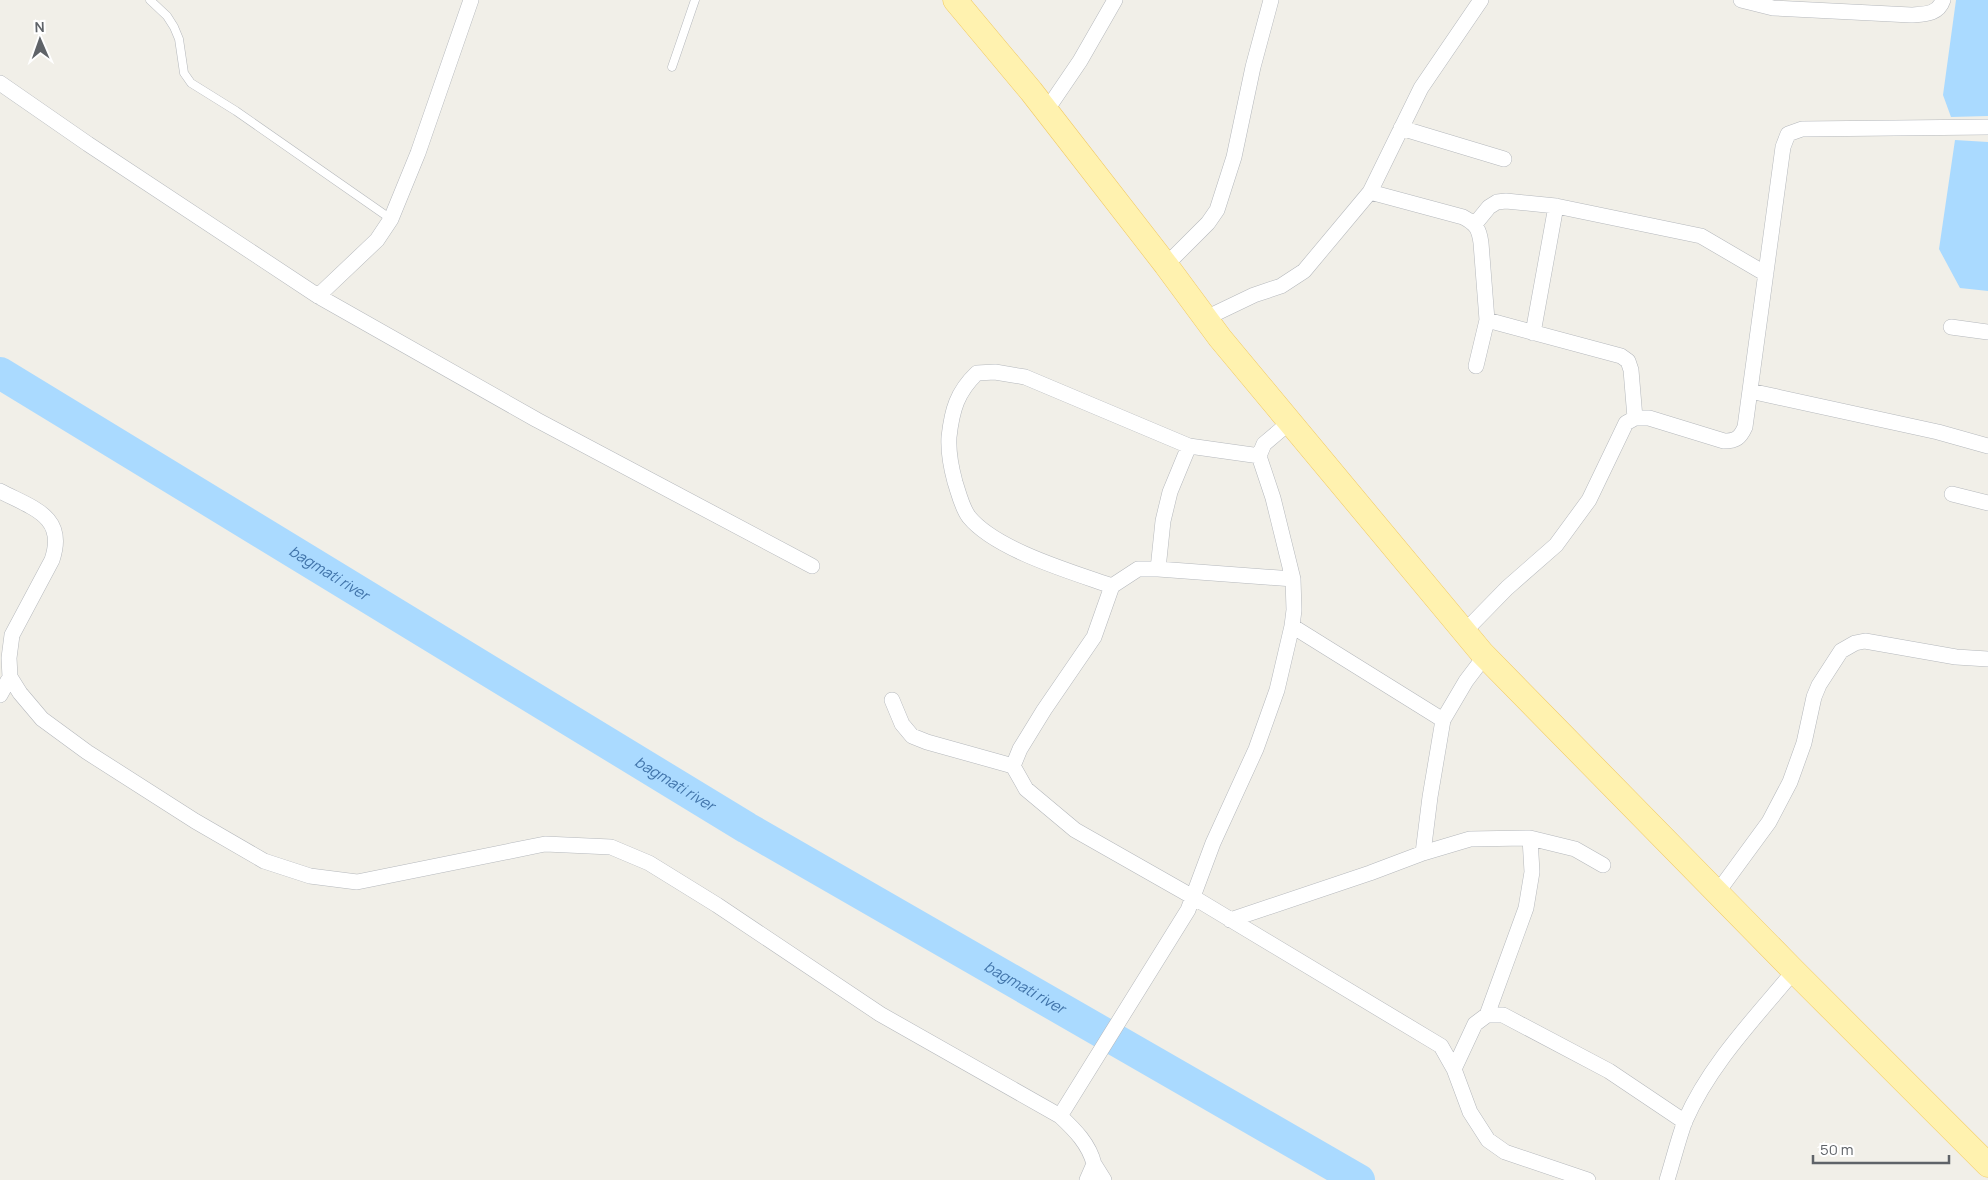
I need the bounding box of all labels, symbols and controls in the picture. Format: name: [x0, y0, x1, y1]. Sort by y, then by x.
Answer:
north arrow: [15, 15, 65, 65]
text: N: [34, 17, 45, 36]
water label: bagmati river: [285, 540, 375, 607]
water label: bagmati river: [631, 751, 721, 817]
water label: bagmati river: [981, 956, 1071, 1020]
scale bar: [1813, 1132, 1949, 1164]
text: 50 m: [1820, 1139, 1854, 1160]

